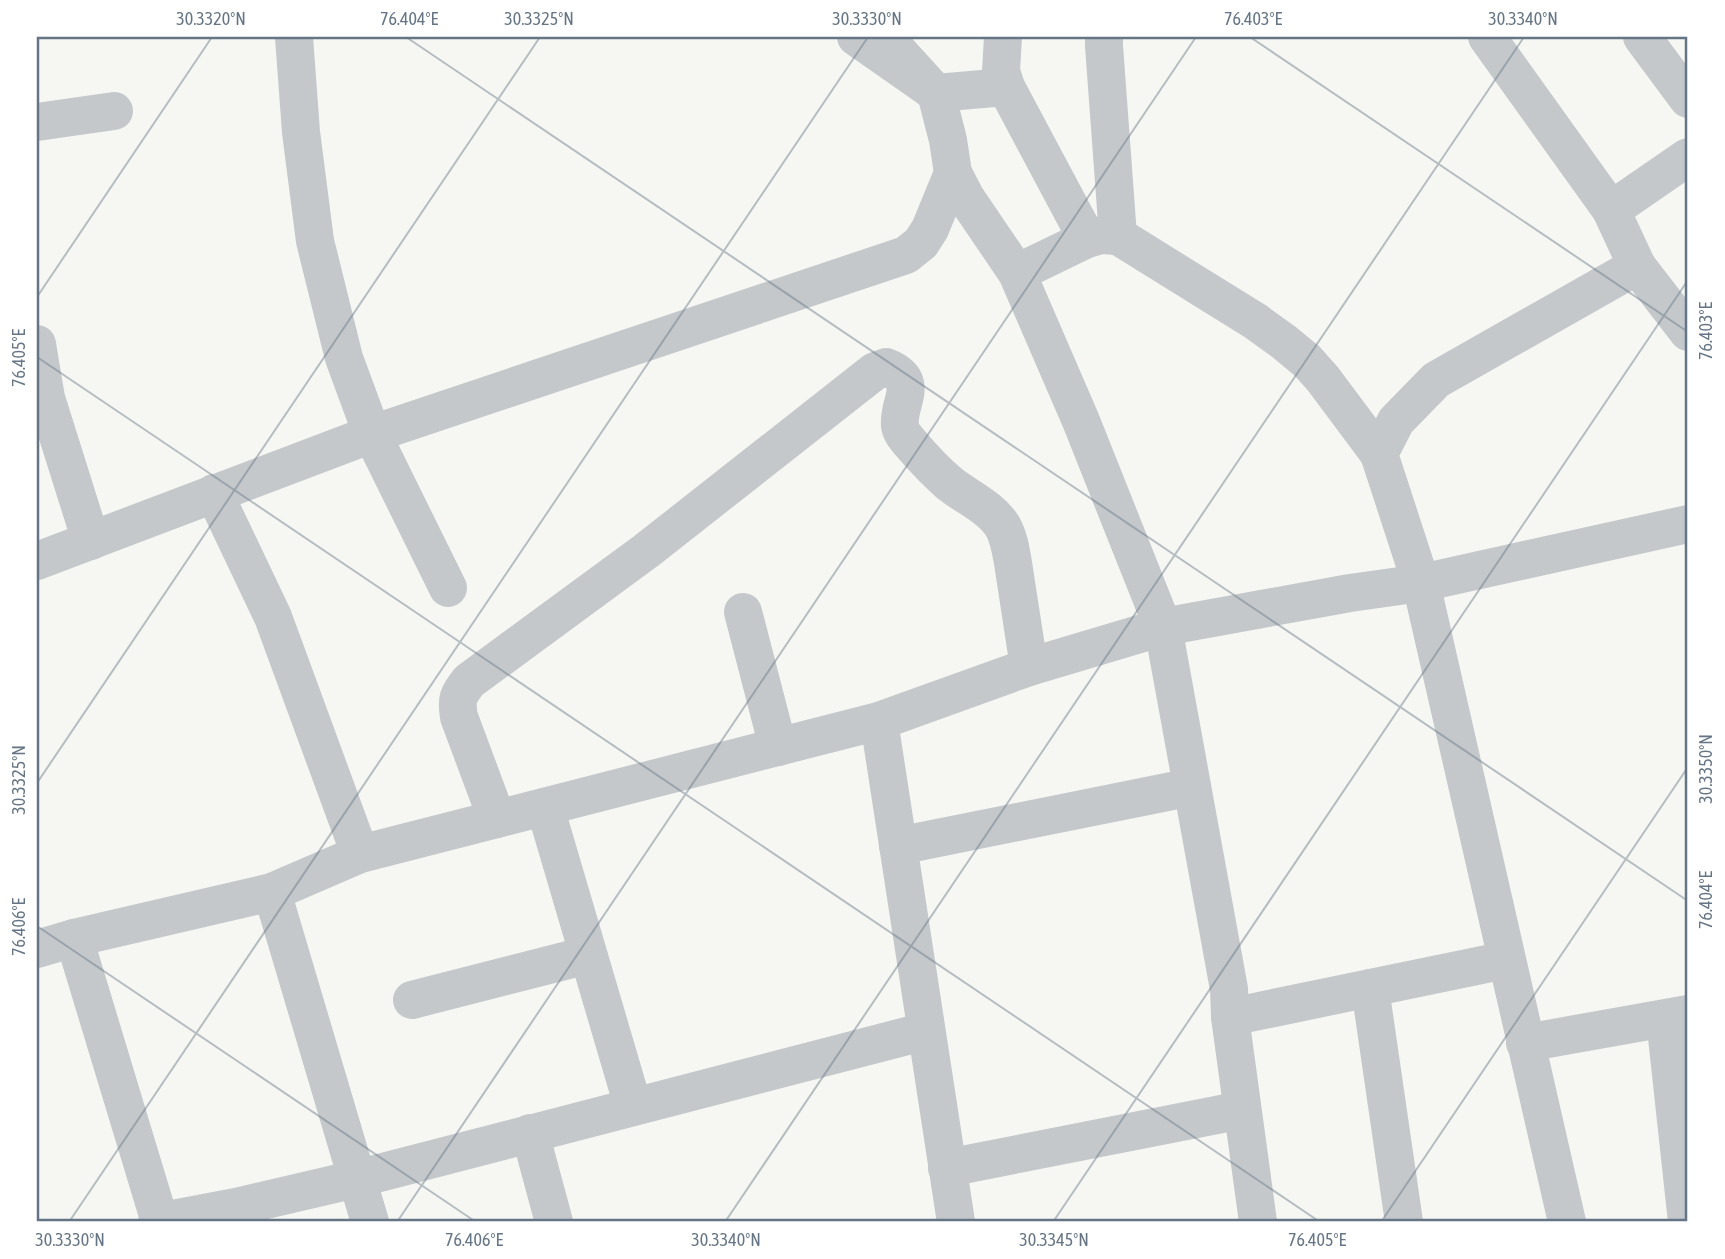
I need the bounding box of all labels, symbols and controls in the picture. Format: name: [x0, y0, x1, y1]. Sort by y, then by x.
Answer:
text: 30.3320°N: [176, 8, 246, 29]
text: 76.404°E: [380, 8, 438, 29]
text: 30.3325°N: [504, 8, 574, 29]
text: 30.3330°N: [832, 8, 902, 29]
text: 76.403°E: [1224, 8, 1282, 29]
text: 30.3340°N: [1488, 8, 1558, 29]
text: 76.403°E: [1695, 302, 1716, 360]
text: 76.405°E: [8, 329, 29, 387]
text: 30.3350°N: [1695, 734, 1716, 804]
text: 30.3325°N: [8, 745, 29, 815]
text: 76.404°E: [1695, 871, 1716, 929]
text: 76.406°E: [8, 898, 29, 956]
text: 30.3330°N: [35, 1229, 105, 1250]
text: 76.406°E: [445, 1229, 503, 1250]
text: 30.3340°N: [691, 1229, 761, 1250]
text: 30.3345°N: [1019, 1229, 1089, 1250]
text: 76.405°E: [1288, 1229, 1346, 1250]

